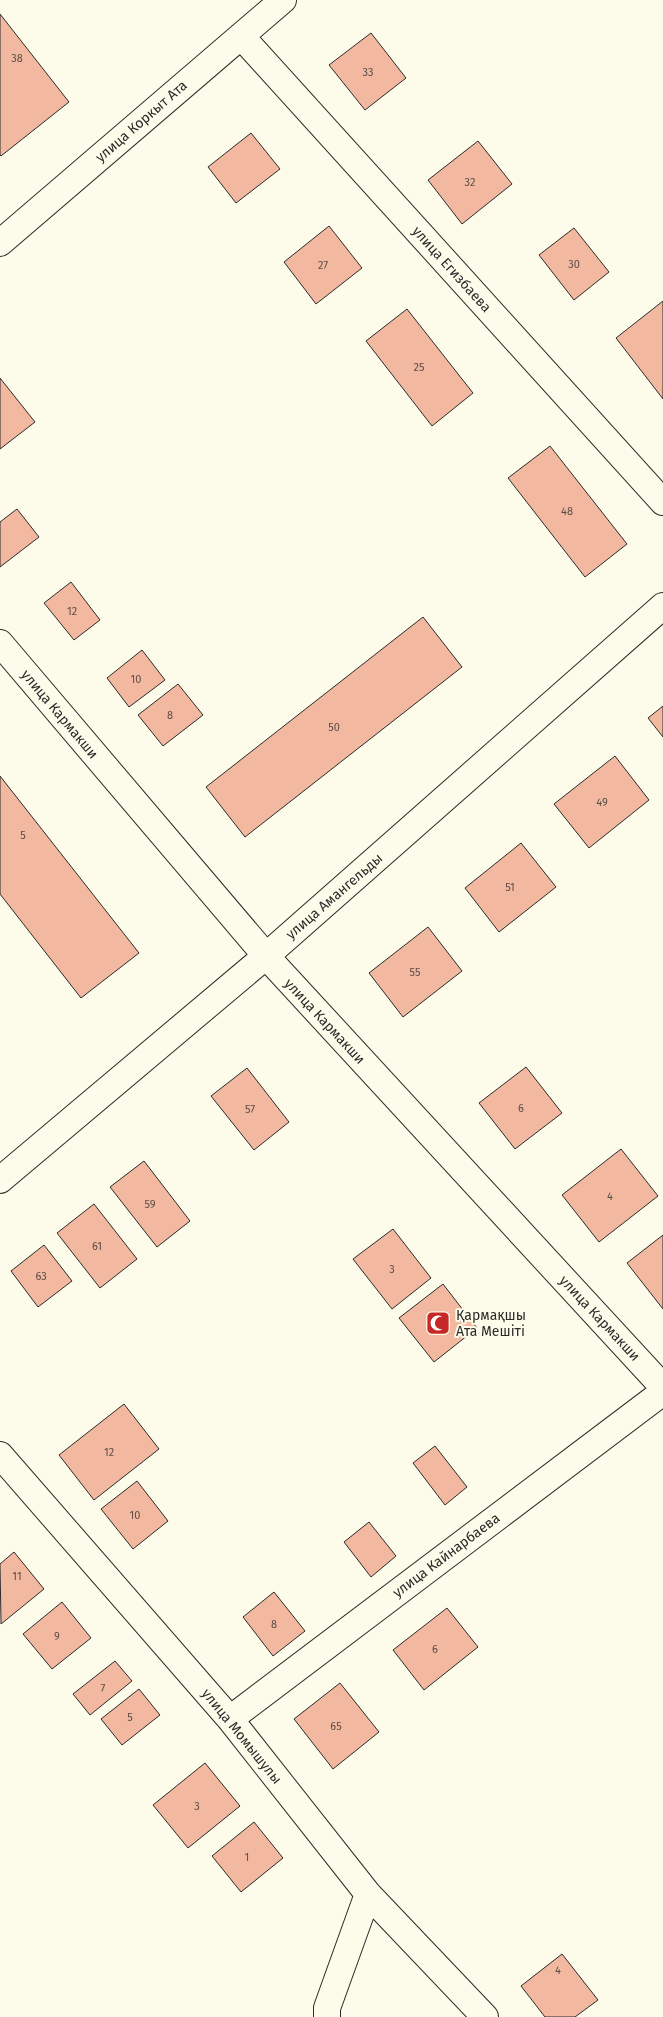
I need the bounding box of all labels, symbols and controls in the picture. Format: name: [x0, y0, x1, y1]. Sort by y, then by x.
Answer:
house number: 38: [11, 52, 23, 65]
house number: 33: [363, 66, 373, 79]
street label: улица Коркыт Ата: [92, 77, 191, 166]
house number: 32: [465, 176, 475, 189]
street label: улица Егизбаева: [408, 223, 495, 316]
house number: 30: [568, 258, 580, 271]
house number: 27: [318, 259, 328, 272]
house number: 25: [414, 361, 425, 374]
house number: 48: [561, 505, 573, 518]
house number: 12: [67, 605, 77, 618]
street label: улица Кармакши: [18, 666, 102, 762]
house number: 10: [131, 673, 141, 686]
house number: 8: [167, 709, 173, 722]
house number: 50: [328, 721, 340, 734]
house number: 49: [596, 796, 608, 809]
house number: 5: [20, 829, 26, 842]
street label: улица Амангельды: [282, 850, 386, 943]
house number: 51: [505, 881, 515, 894]
house number: 55: [410, 966, 421, 979]
street label: улица Кармакши: [281, 975, 369, 1068]
house number: 6: [518, 1102, 524, 1115]
house number: 57: [245, 1103, 255, 1116]
house number: 4: [607, 1190, 613, 1203]
house number: 59: [144, 1198, 156, 1211]
house number: 61: [92, 1240, 102, 1253]
house number: 3: [389, 1263, 395, 1276]
house number: 63: [35, 1270, 47, 1283]
street label: улица Кармакши: [556, 1272, 644, 1365]
place label: Қармақшы Ата Мешіті: [456, 1307, 526, 1340]
mosque icon: Қармақшы Ата Мешіті: [425, 1310, 451, 1336]
house number: 12: [104, 1446, 114, 1459]
house number: 10: [130, 1509, 140, 1522]
street label: улица Кайнарбаева: [389, 1510, 503, 1601]
house number: 11: [12, 1570, 22, 1583]
house number: 8: [271, 1618, 277, 1631]
house number: 9: [54, 1630, 60, 1643]
house number: 6: [432, 1643, 438, 1656]
house number: 7: [101, 1682, 106, 1695]
street label: улица Момышулы: [198, 1685, 285, 1787]
house number: 5: [127, 1711, 133, 1724]
house number: 65: [330, 1720, 342, 1733]
house number: 3: [194, 1800, 200, 1813]
house number: 1: [245, 1851, 249, 1864]
house number: 4: [555, 1964, 561, 1977]

